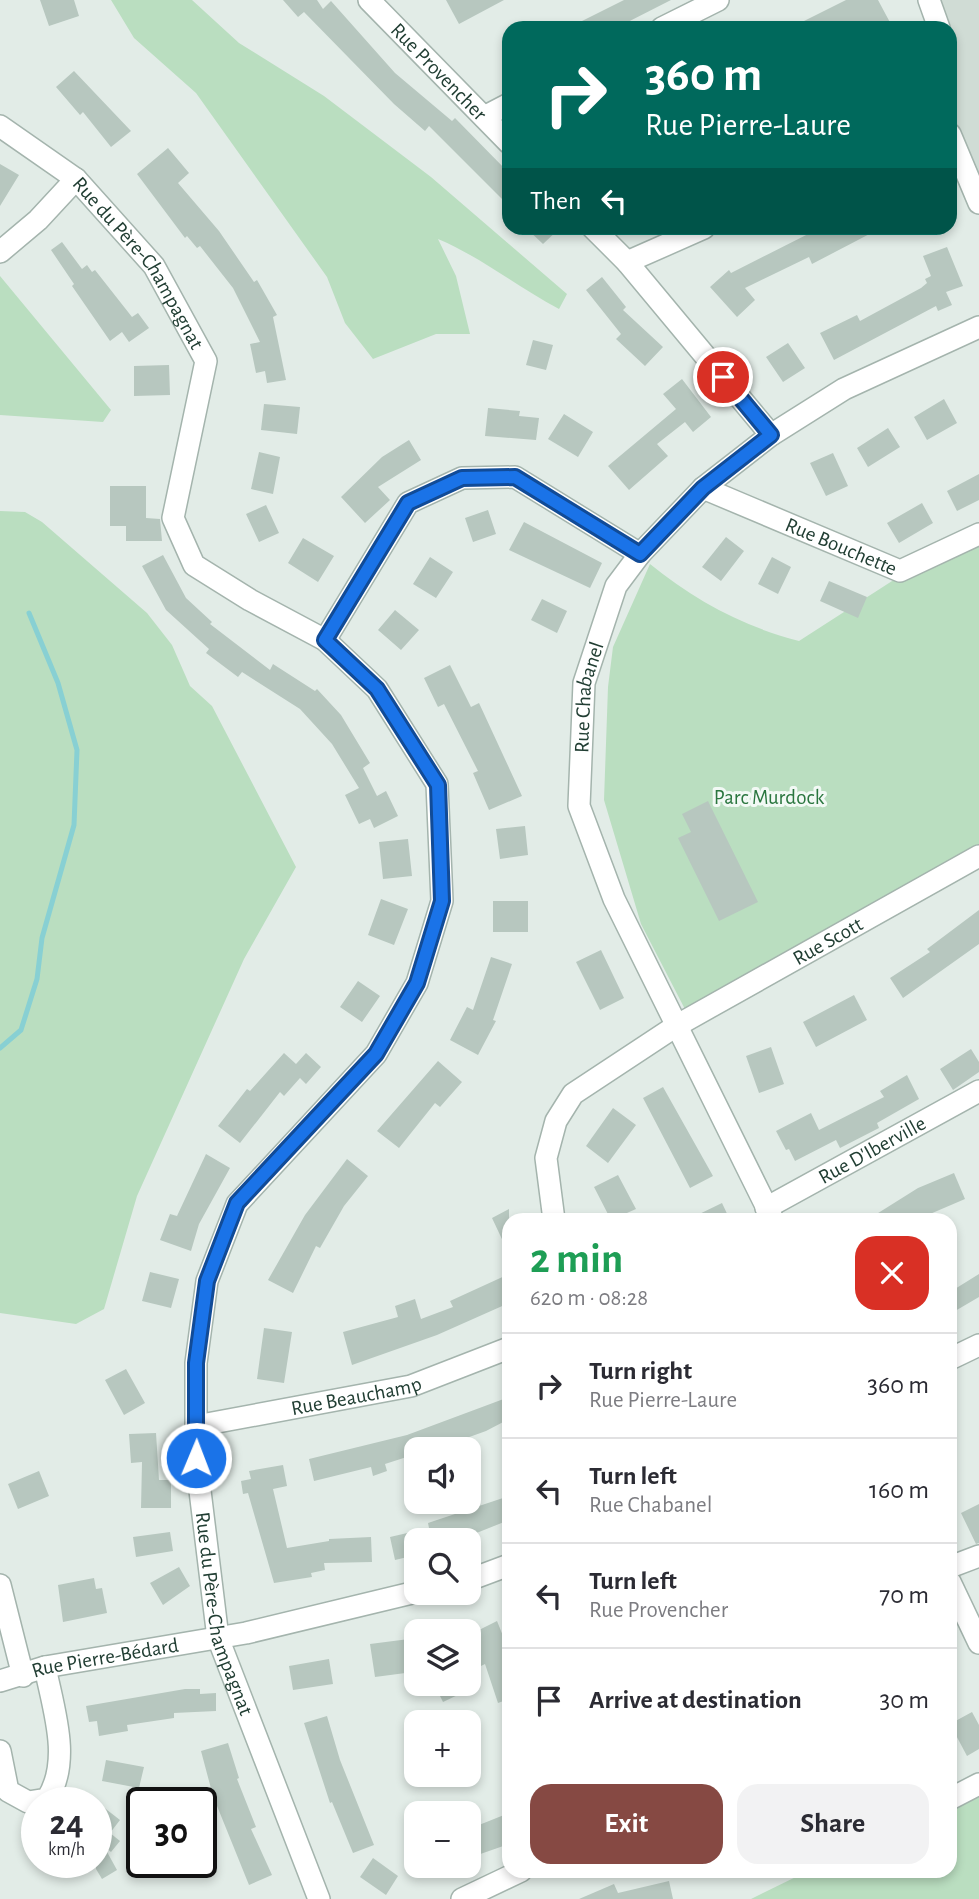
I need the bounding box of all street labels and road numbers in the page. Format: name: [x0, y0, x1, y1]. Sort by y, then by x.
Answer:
street label: Rue Provencher: [387, 19, 491, 125]
street label: Rue du Père-Champagnat: [68, 173, 208, 353]
street label: Rue Bouchette: [782, 514, 900, 579]
street label: Rue Chabanel: [571, 639, 608, 753]
street label: Rue Scott: [789, 913, 867, 969]
street label: Rue D'Iberville: [815, 1112, 930, 1188]
street label: Rue Beauchamp: [289, 1373, 425, 1419]
street label: Rue du Père-Champagnat: [192, 1511, 257, 1719]
street label: Rue Pierre-Bédard: [29, 1635, 180, 1682]

